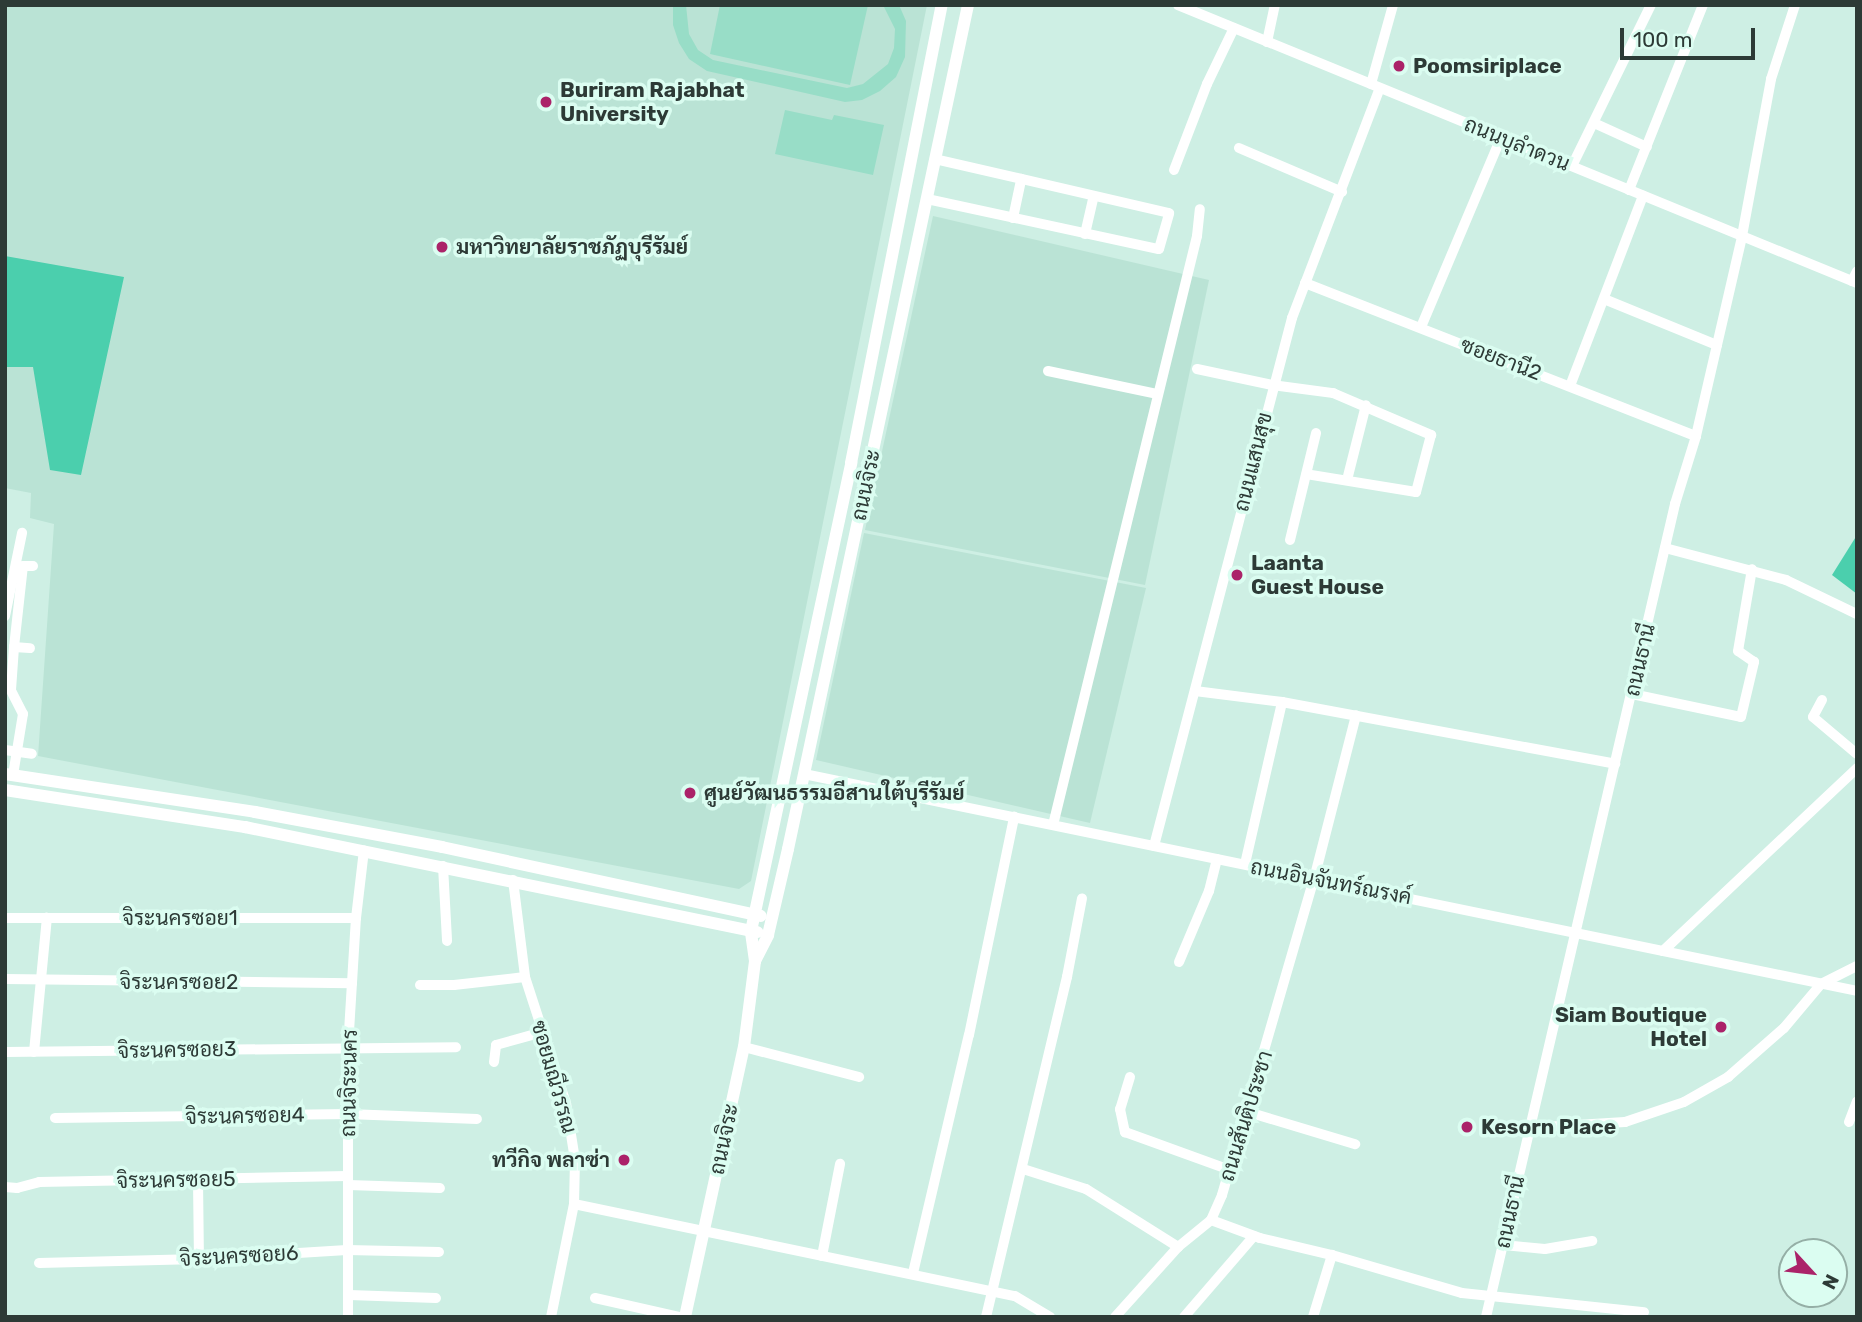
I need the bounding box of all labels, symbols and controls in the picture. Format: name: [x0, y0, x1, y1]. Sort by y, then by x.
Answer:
scale bar: [1624, 14, 1759, 58]
text: 100 m: [1633, 27, 1692, 52]
place label: Poomsiriplace: [1413, 53, 1562, 79]
marker: Poomsiriplace: [1391, 58, 1407, 74]
place label: Buriram Rajabhat University: [560, 77, 745, 127]
marker: Buriram Rajabhat University: [538, 94, 554, 110]
street label: ถนนบุลำดวน: [1461, 111, 1573, 177]
place label: มหาวิทยาลัยราชภัฏบุรีรัมย์: [456, 234, 688, 260]
marker: มหาวิทยาลัยราชภัฏบุรีรัมย์: [434, 239, 450, 255]
street label: ซอยธานี2: [1457, 332, 1545, 386]
street label: ถนนแสนสุข: [1229, 410, 1277, 514]
street label: ถนนจิระ: [846, 447, 886, 523]
place label: Laanta Guest House: [1251, 550, 1384, 600]
marker: Laanta Guest House: [1229, 567, 1245, 583]
street label: ถนนธานี: [1619, 621, 1661, 699]
place label: ศูนย์วัฒนธรรมอีสานใต้บุรีรัมย์: [704, 780, 965, 806]
marker: ศูนย์วัฒนธรรมอีสานใต้บุรีรัมย์: [682, 785, 698, 801]
street label: ถนนอินจันทร์ณรงค์: [1248, 854, 1414, 910]
street label: จิระนครซอย1: [122, 905, 238, 931]
street label: จิระนครซอย2: [120, 969, 238, 995]
place label: Siam Boutique Hotel: [1555, 1002, 1707, 1052]
street label: ซอยมณีวรรณ: [526, 1018, 582, 1136]
marker: Siam Boutique Hotel: [1713, 1019, 1729, 1035]
street label: ถนนจิระนคร: [335, 1029, 363, 1137]
street label: จิระนครซอย3: [117, 1036, 237, 1064]
street label: ถนนสันติประชา: [1214, 1048, 1278, 1184]
street label: ถนนจิระ: [704, 1101, 744, 1177]
street label: จิระนครซอย4: [185, 1102, 305, 1130]
place label: Kesorn Place: [1481, 1114, 1616, 1140]
marker: Kesorn Place: [1459, 1119, 1475, 1135]
place label: ทวีกิจ พลาซ่า: [492, 1147, 610, 1173]
marker: ทวีกิจ พลาซ่า: [616, 1152, 632, 1168]
street label: จิระนครซอย5: [116, 1166, 236, 1194]
street label: ถนนธานี: [1490, 1173, 1530, 1251]
north arrow: [1778, 1238, 1848, 1308]
street label: จิระนครซอย6: [179, 1240, 299, 1272]
text: N: [1817, 1271, 1844, 1293]

